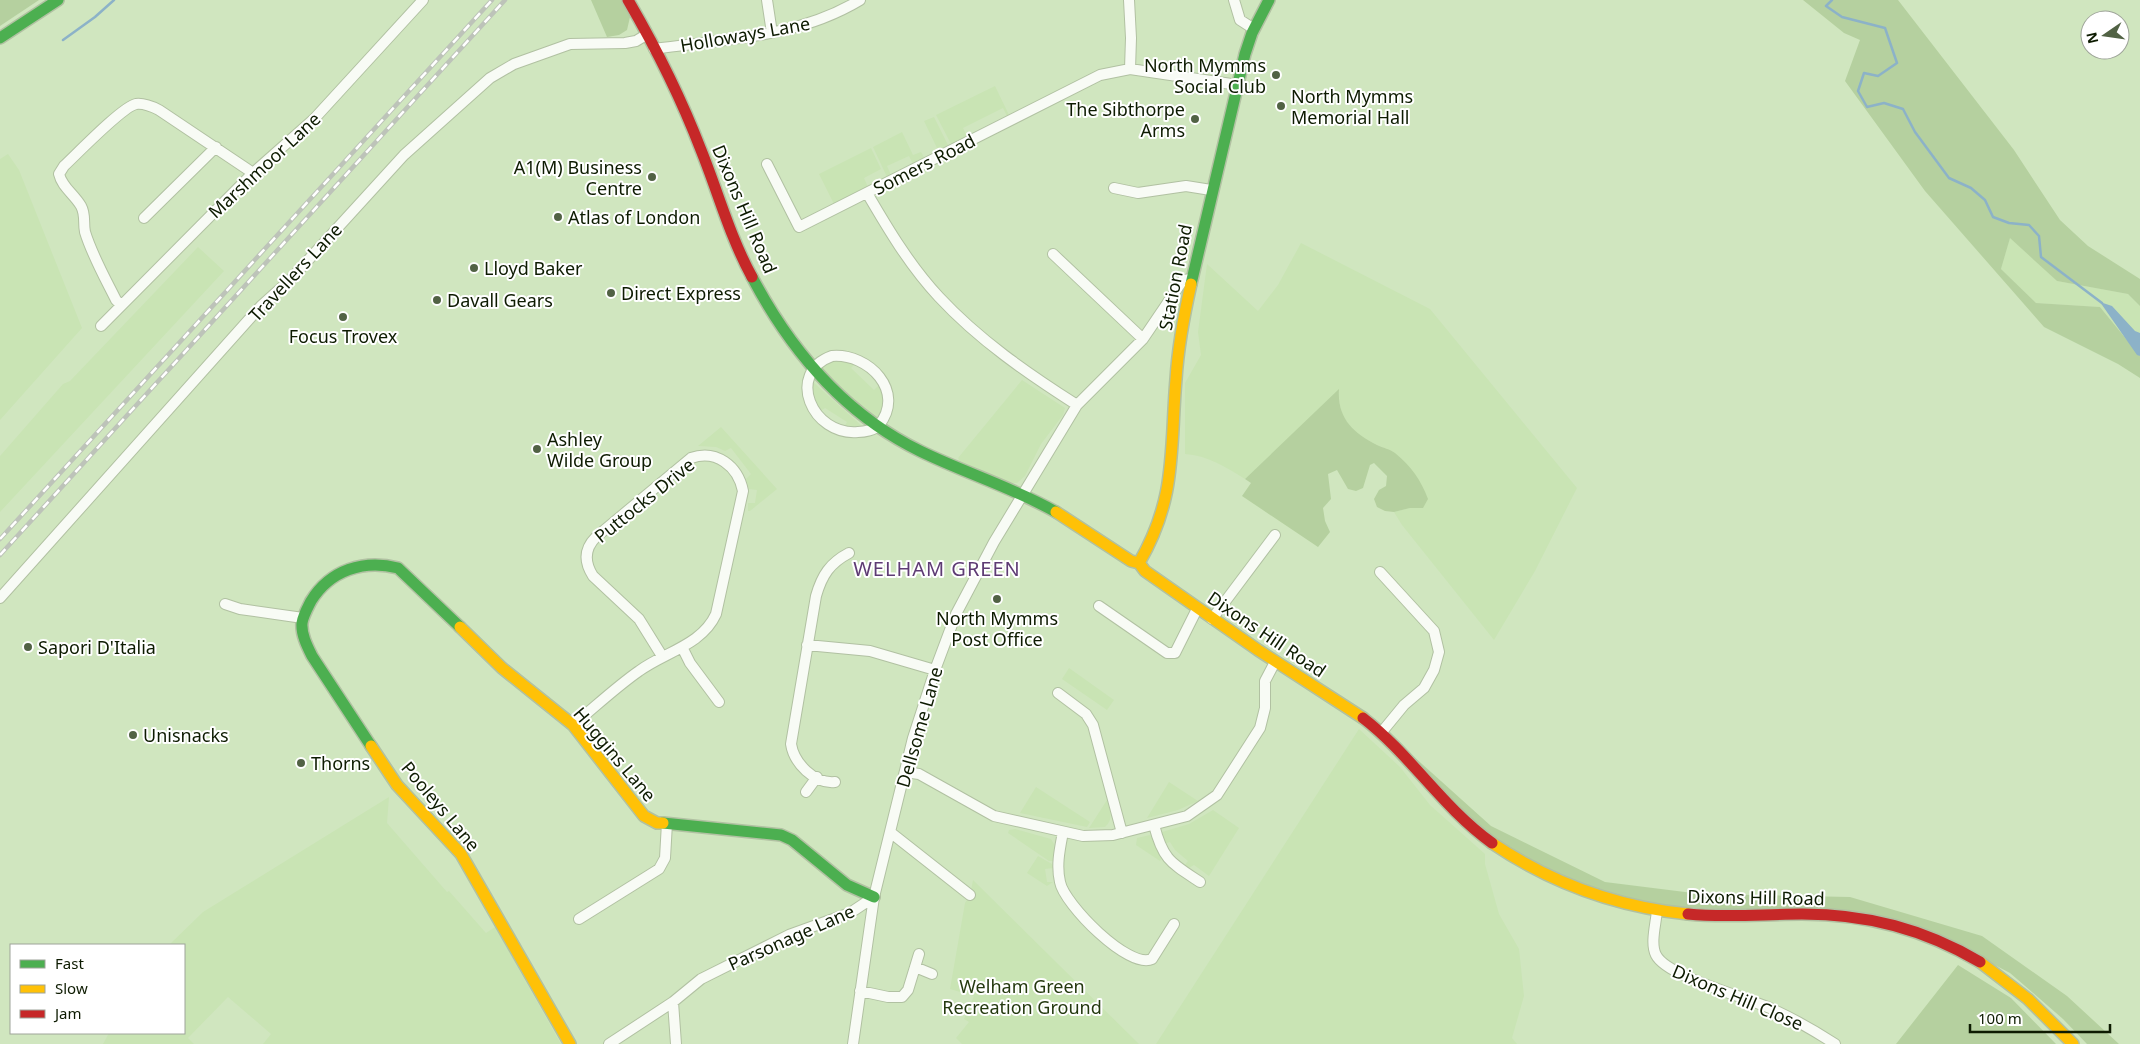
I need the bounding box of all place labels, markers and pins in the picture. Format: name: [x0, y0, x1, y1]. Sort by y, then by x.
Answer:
place label: North Mymms Social Club: [1144, 53, 1266, 98]
marker: North Mymms Social Club: [1270, 69, 1282, 81]
place label: North Mymms Memorial Hall: [1291, 84, 1413, 129]
place label: The Sibthorpe Arms: [1066, 97, 1185, 142]
marker: North Mymms Memorial Hall: [1275, 100, 1287, 112]
marker: The Sibthorpe Arms: [1189, 113, 1201, 125]
place label: A1(M) Business Centre: [514, 155, 642, 200]
marker: A1(M) Business Centre: [646, 171, 658, 183]
place label: Atlas of London: [568, 205, 700, 229]
marker: Atlas of London: [552, 211, 564, 223]
place label: Lloyd Baker: [484, 256, 583, 280]
marker: Lloyd Baker: [468, 262, 480, 274]
place label: Direct Express: [621, 281, 741, 305]
marker: Direct Express: [605, 287, 617, 299]
place label: Davall Gears: [447, 288, 553, 312]
marker: Davall Gears: [431, 294, 443, 306]
marker: Focus Trovex: [337, 311, 349, 323]
place label: Focus Trovex: [289, 324, 398, 348]
place label: Ashley Wilde Group: [547, 427, 652, 472]
marker: Ashley Wilde Group: [531, 443, 543, 455]
marker: North Mymms Post Office: [991, 593, 1003, 605]
place label: North Mymms Post Office: [936, 606, 1058, 651]
place label: Sapori D'Italia: [38, 635, 156, 659]
marker: Sapori D'Italia: [22, 641, 34, 653]
place label: Unisnacks: [143, 723, 229, 747]
marker: Unisnacks: [127, 729, 139, 741]
place label: Thorns: [311, 751, 370, 775]
marker: Thorns: [295, 757, 307, 769]

